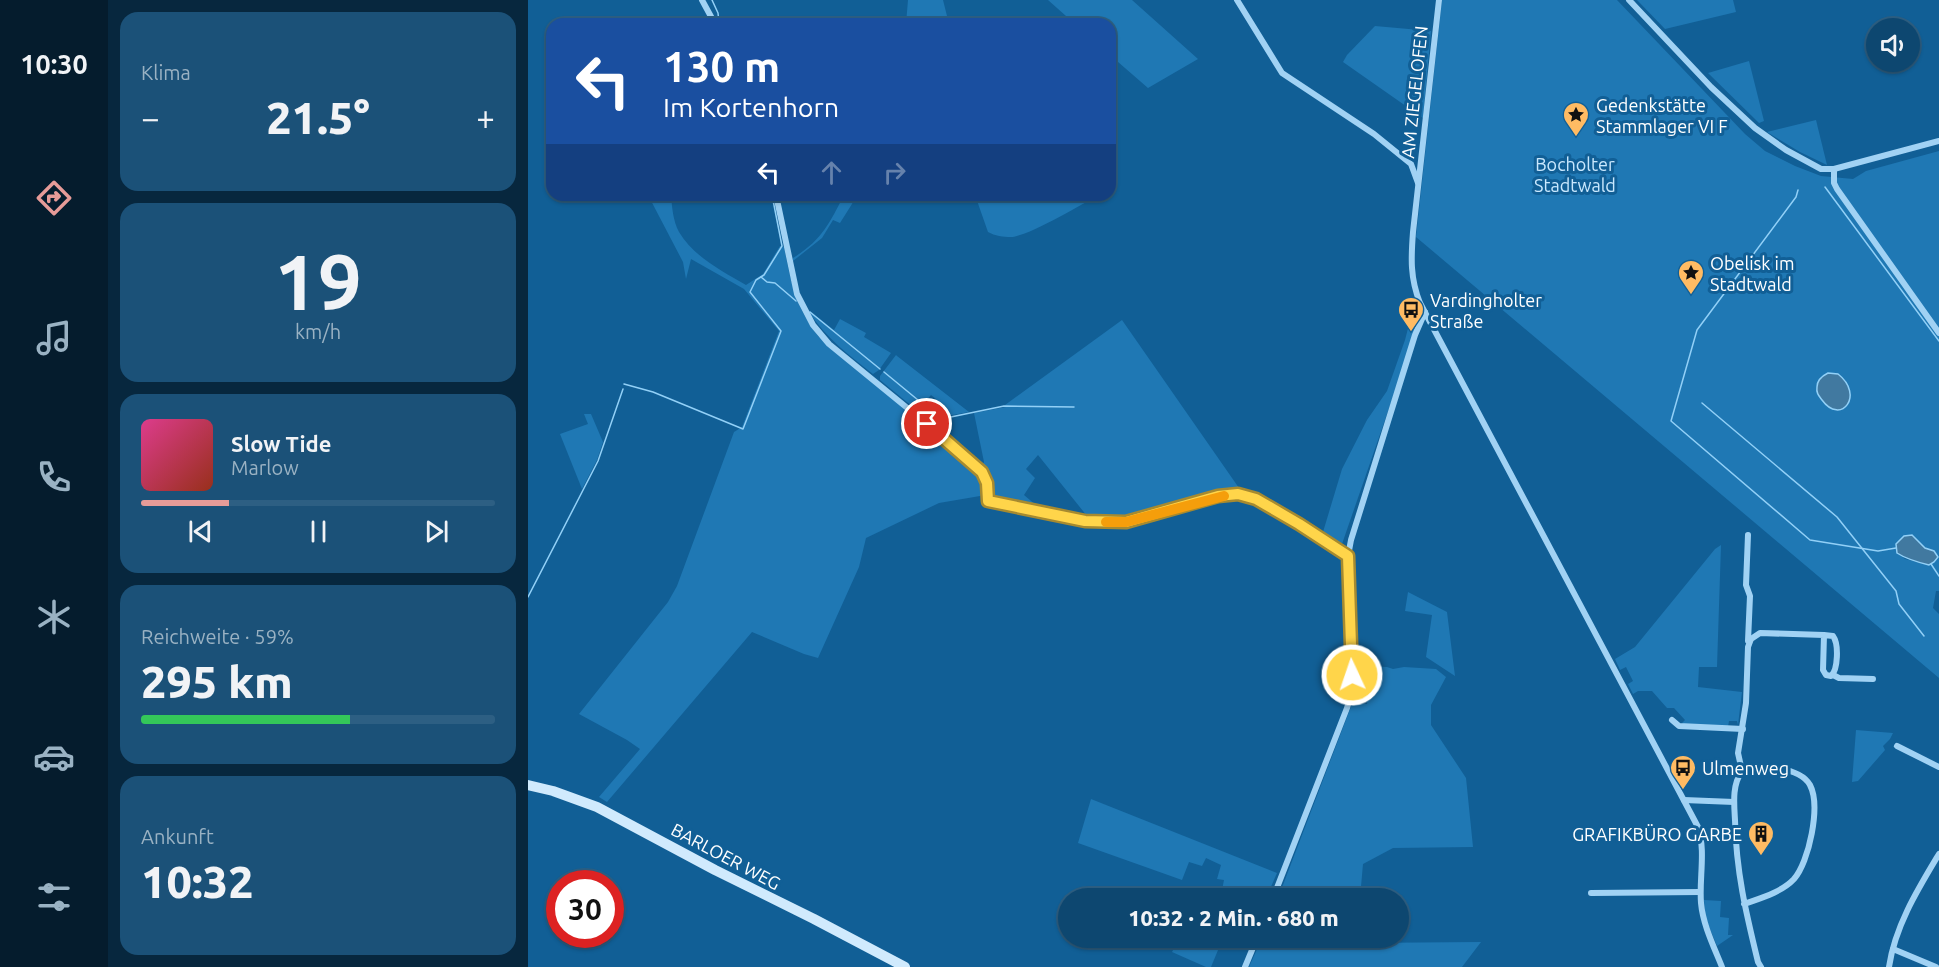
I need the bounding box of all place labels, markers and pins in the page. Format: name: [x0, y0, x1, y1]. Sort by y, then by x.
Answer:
place label: Gedenkstätte Stammlager VI F: [1596, 95, 1728, 136]
place icon: Gedenkstätte Stammlager VI F: [1561, 100, 1591, 138]
place label: Obelisk im Stadtwald: [1710, 253, 1794, 294]
place icon: Obelisk im Stadtwald: [1676, 258, 1706, 296]
place label: Vardingholter Straße: [1430, 290, 1542, 331]
bus stop icon: Vardingholter Straße: [1396, 295, 1426, 333]
pin: [901, 398, 952, 449]
bus stop icon: Ulmenweg: [1668, 753, 1698, 791]
place label: Ulmenweg: [1702, 758, 1789, 778]
building icon: GRAFIKBÜRO GARBE: [1746, 819, 1776, 857]
place label: GRAFIKBÜRO GARBE: [1572, 824, 1742, 844]

